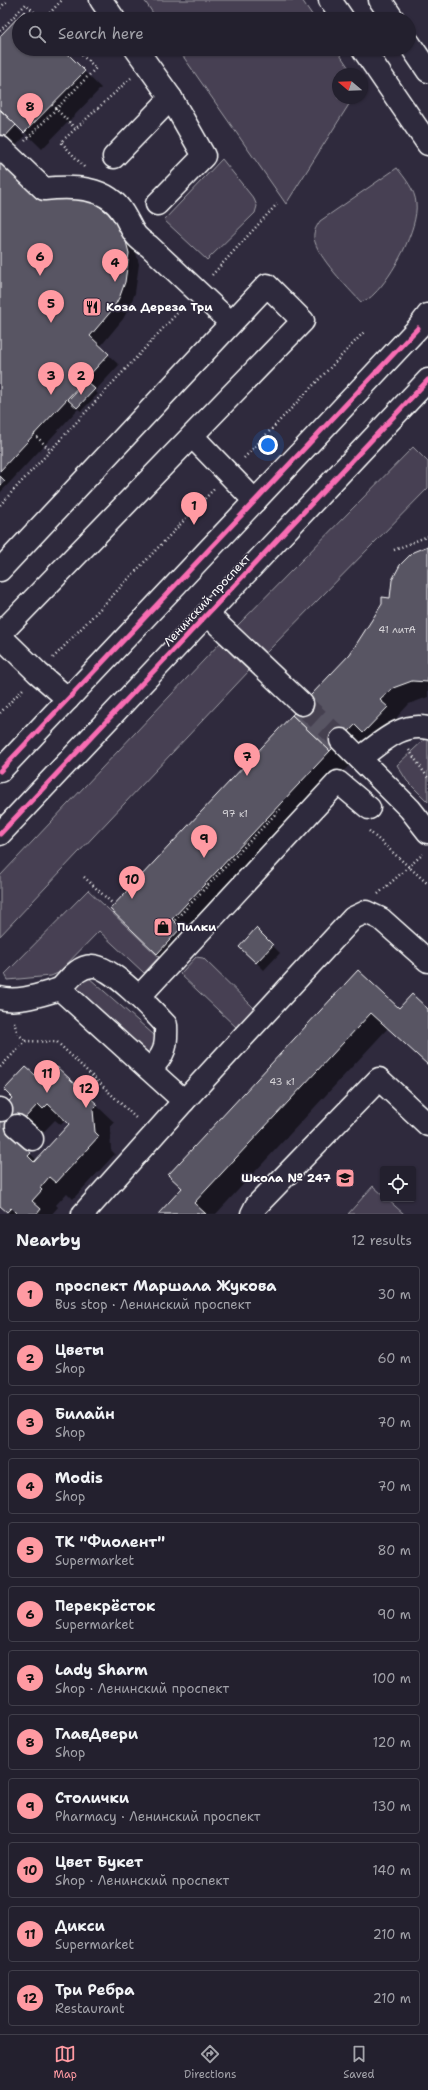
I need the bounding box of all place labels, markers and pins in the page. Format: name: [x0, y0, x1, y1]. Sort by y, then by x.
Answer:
pin: 8: [17, 93, 43, 126]
pin: 6: [27, 243, 53, 276]
pin: 4: [102, 249, 128, 282]
pin: 5: [38, 290, 64, 323]
restaurant icon: Коза Дереза Три: [81, 296, 103, 318]
place label: Коза Дереза Три: [106, 299, 213, 315]
pin: 3: [38, 362, 64, 395]
pin: 2: [68, 362, 94, 395]
pin: 1: [181, 492, 207, 525]
pin: 7: [234, 743, 260, 776]
pin: 9: [191, 825, 217, 858]
pin: 10: [119, 866, 145, 899]
shop icon: Пилки: [152, 916, 174, 938]
place label: Пилки: [177, 919, 217, 935]
pin: 11: [34, 1060, 60, 1093]
pin: 12: [73, 1075, 99, 1108]
school or university icon: Школа № 247: [334, 1167, 356, 1189]
place label: Школа № 247: [241, 1170, 332, 1186]

